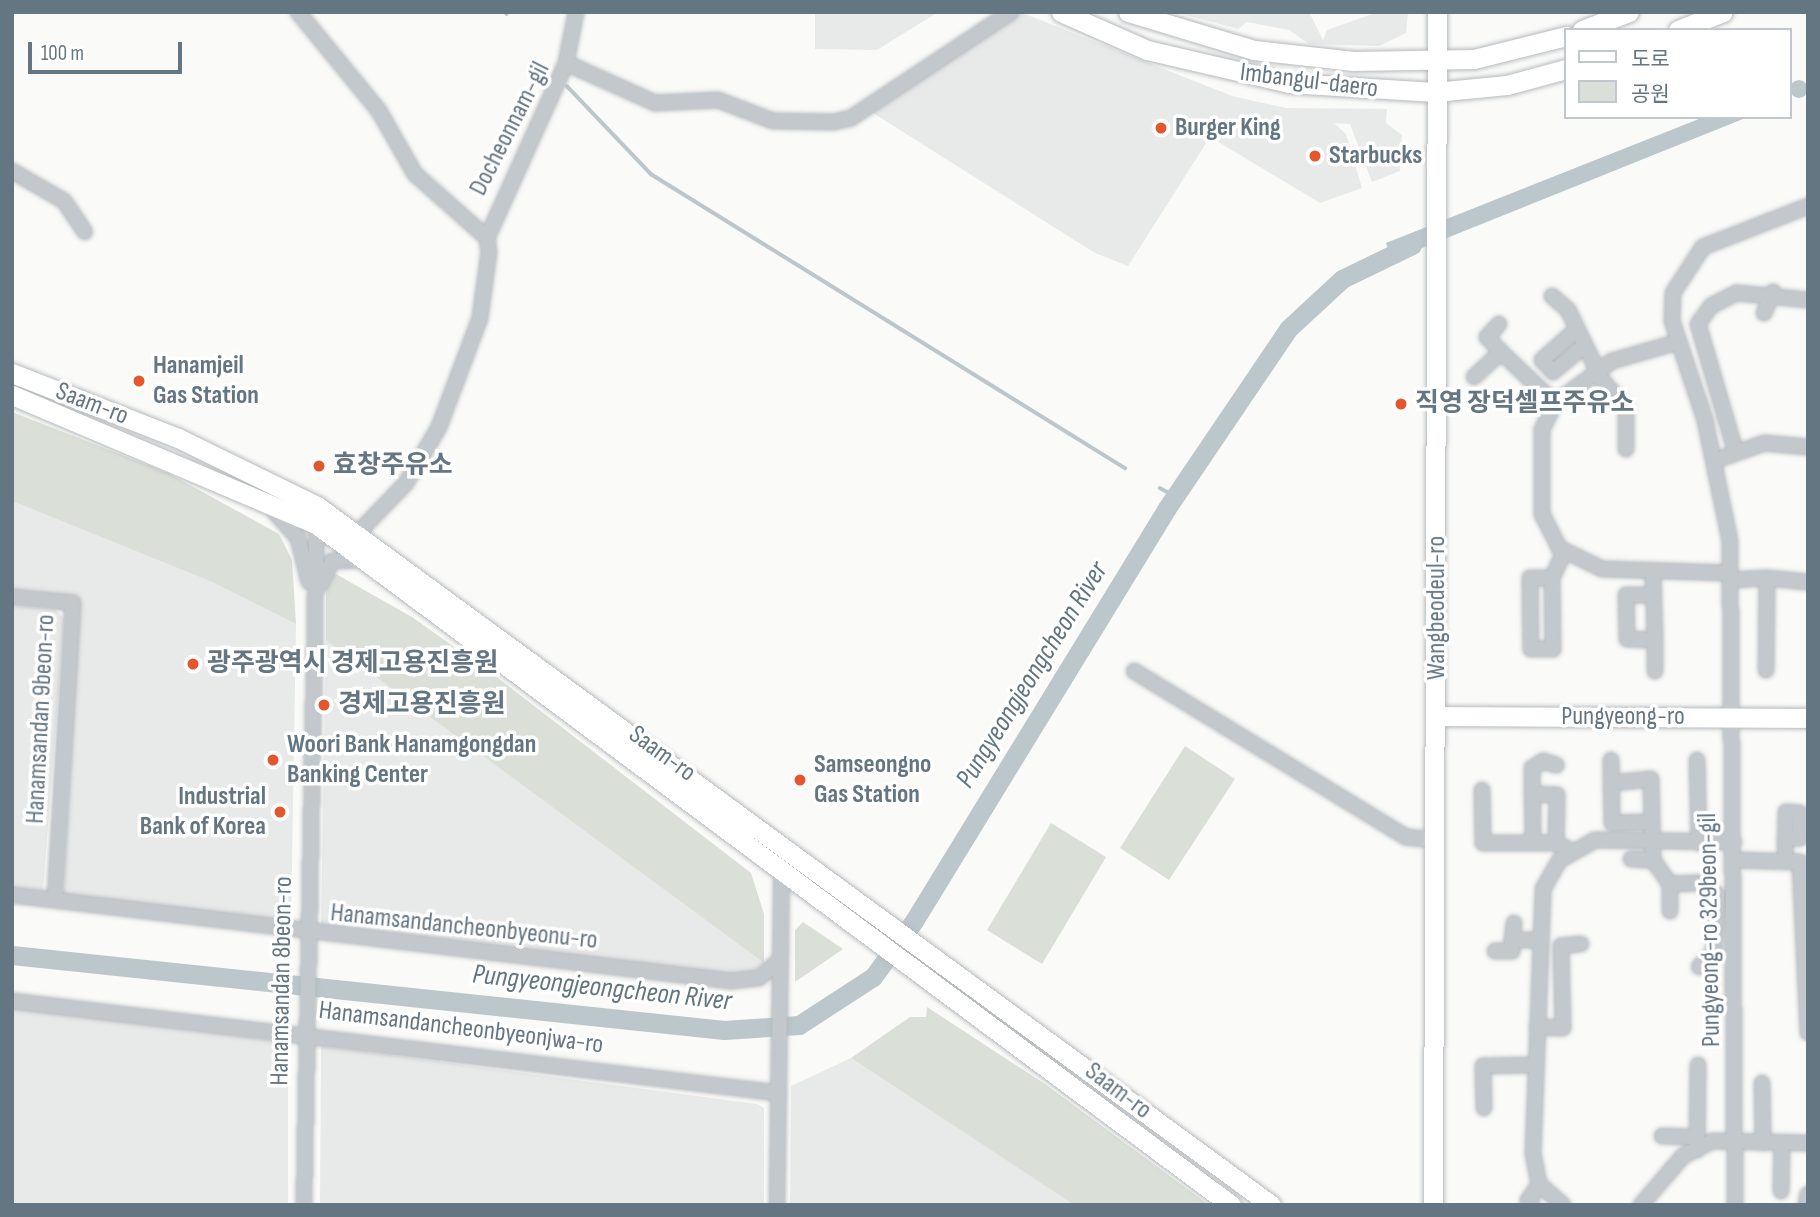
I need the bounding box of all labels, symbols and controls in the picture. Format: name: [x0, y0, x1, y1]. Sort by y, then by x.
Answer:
scale bar: [32, 28, 186, 72]
legend: [1564, 28, 1792, 119]
text: 100 m: [41, 41, 84, 66]
text: 도로: [1631, 47, 1670, 72]
street label: Docheonnam-gil: [463, 57, 557, 201]
street label: Imbangul-daero: [1238, 57, 1380, 105]
text: 공원: [1631, 82, 1670, 107]
place label: Burger King: [1175, 112, 1281, 144]
marker: Burger King: [1153, 120, 1169, 136]
place label: Starbucks: [1329, 140, 1422, 172]
marker: Starbucks: [1307, 148, 1323, 164]
place label: Hanamjeil Gas Station: [153, 350, 259, 412]
marker: Hanamjeil Gas Station: [131, 373, 147, 389]
street label: Saam-ro: [51, 376, 133, 432]
place label: 직영 장덕셀프주유소: [1415, 388, 1634, 420]
marker: 직영 장덕셀프주유소: [1393, 396, 1409, 412]
place label: 효창주유소: [333, 450, 453, 482]
marker: 효창주유소: [311, 458, 327, 474]
street label: Wangbeodeul-ro: [1421, 536, 1453, 680]
water label: Pungyeongjeongcheon River: [949, 556, 1115, 794]
street label: Hanamsandan 9beon-ro: [20, 614, 62, 824]
place label: 광주광역시 경제고용진흥원: [207, 648, 498, 680]
marker: 광주광역시 경제고용진흥원: [185, 656, 201, 672]
place label: 경제고용진흥원: [338, 689, 505, 721]
marker: 경제고용진흥원: [316, 697, 332, 713]
street label: Pungyeong-ro: [1561, 701, 1685, 733]
street label: Saam-ro: [622, 719, 702, 789]
place label: Woori Bank Hanamgongdan Banking Center: [287, 729, 536, 790]
place label: Samseongno Gas Station: [814, 749, 931, 810]
marker: Woori Bank Hanamgongdan Banking Center: [265, 752, 281, 768]
marker: Samseongno Gas Station: [792, 772, 808, 788]
place label: Industrial Bank of Korea: [140, 781, 266, 842]
marker: Industrial Bank of Korea: [272, 804, 288, 820]
street label: Pungyeong-ro 329beon-gil: [1692, 813, 1728, 1047]
street label: Hanamsandan 8beon-ro: [265, 876, 299, 1086]
street label: Hanamsandancheonbyeonu-ro: [329, 897, 599, 957]
water label: Pungyeongjeongcheon River: [471, 958, 733, 1018]
street label: Hanamsandancheonbyeonjwa-ro: [317, 995, 605, 1061]
street label: Saam-ro: [1079, 1056, 1157, 1126]

